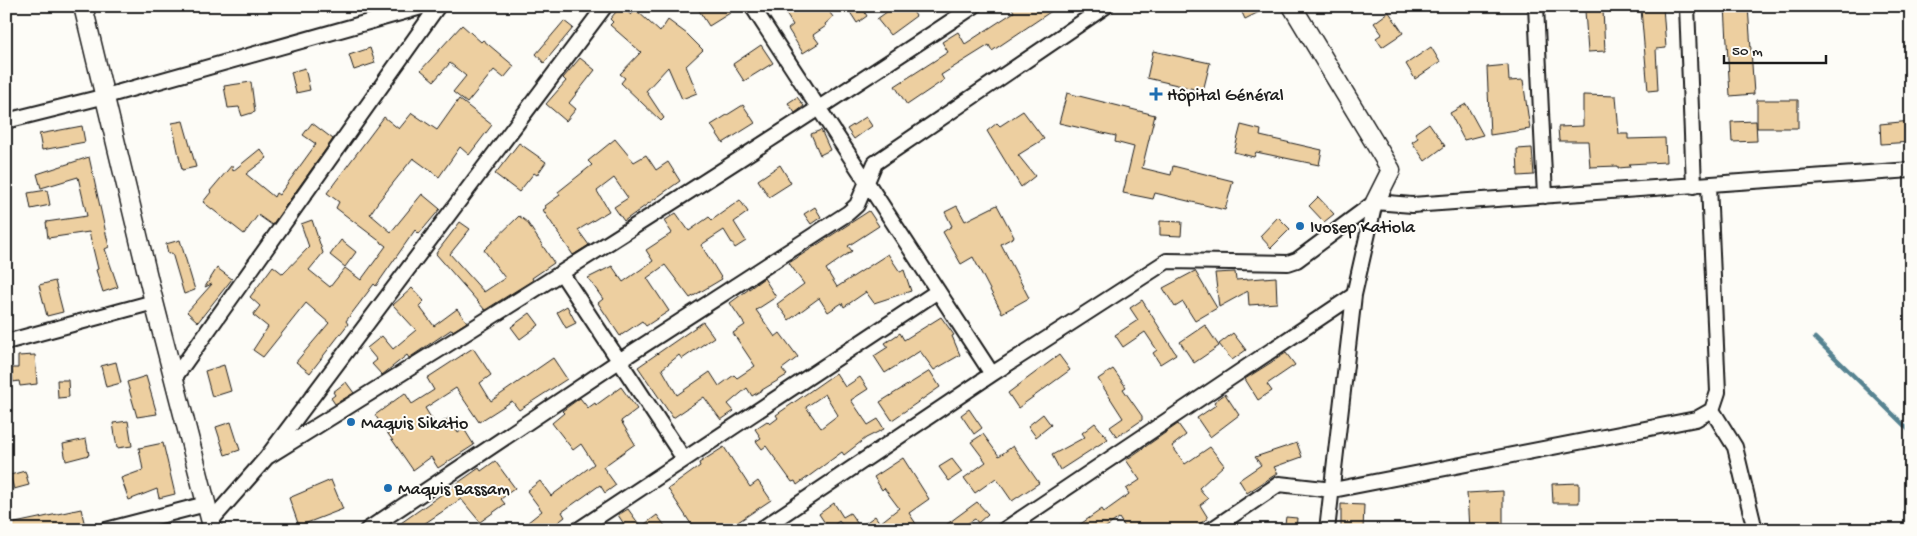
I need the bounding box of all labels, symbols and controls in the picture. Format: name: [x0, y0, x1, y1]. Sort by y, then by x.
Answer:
scale bar: [1724, 32, 1827, 64]
text: 50 m: [1732, 43, 1763, 61]
place label: Hôpital Général: [1167, 86, 1284, 107]
marker: Hôpital Général: [1149, 87, 1163, 101]
place label: Ivosep Katiola: [1310, 218, 1416, 239]
marker: Ivosep Katiola: [1294, 220, 1306, 232]
place label: Maquis Sikatio: [361, 414, 468, 435]
marker: Maquis Sikatio: [345, 416, 357, 428]
place label: Maquis Bassam: [398, 480, 510, 501]
marker: Maquis Bassam: [382, 482, 394, 494]

